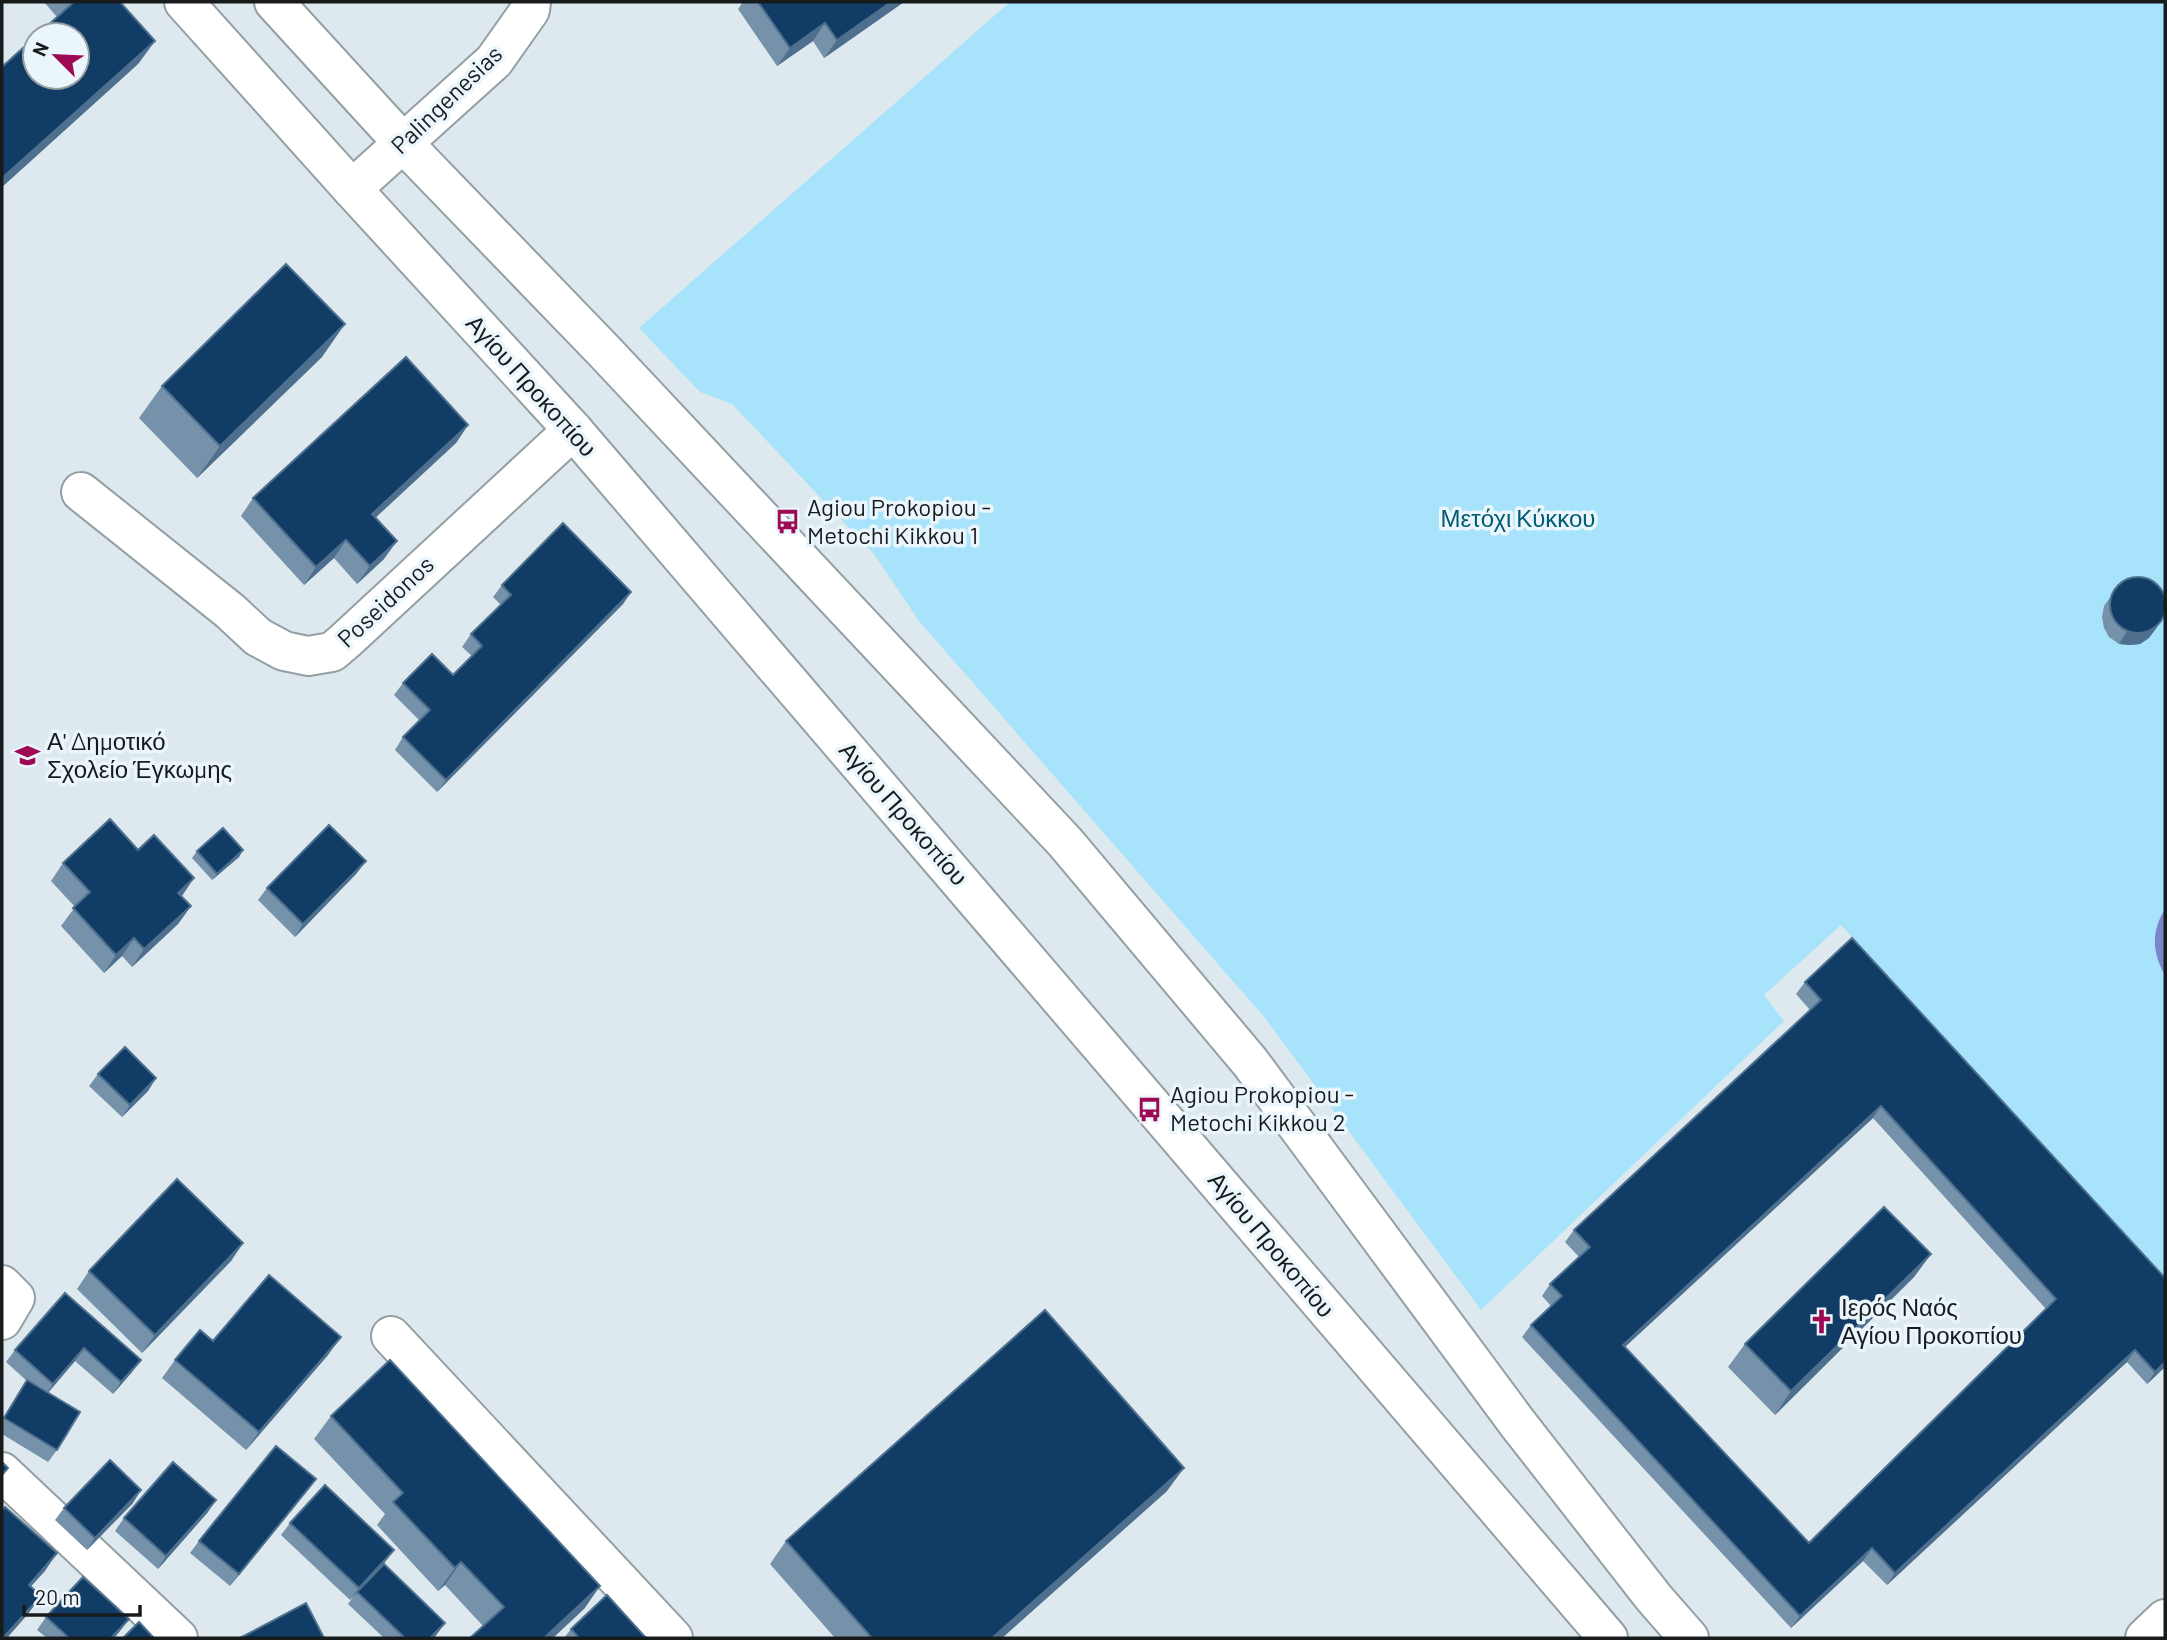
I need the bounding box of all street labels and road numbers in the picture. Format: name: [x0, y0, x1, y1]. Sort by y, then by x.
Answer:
street label: Palingenesias: [384, 39, 508, 159]
street label: Αγίου Προκοπίου: [461, 308, 603, 462]
street label: Poseidonos: [331, 549, 439, 653]
street label: Αγίου Προκοπίου: [834, 735, 974, 891]
street label: Αγίου Προκοπίου: [1203, 1165, 1341, 1323]

